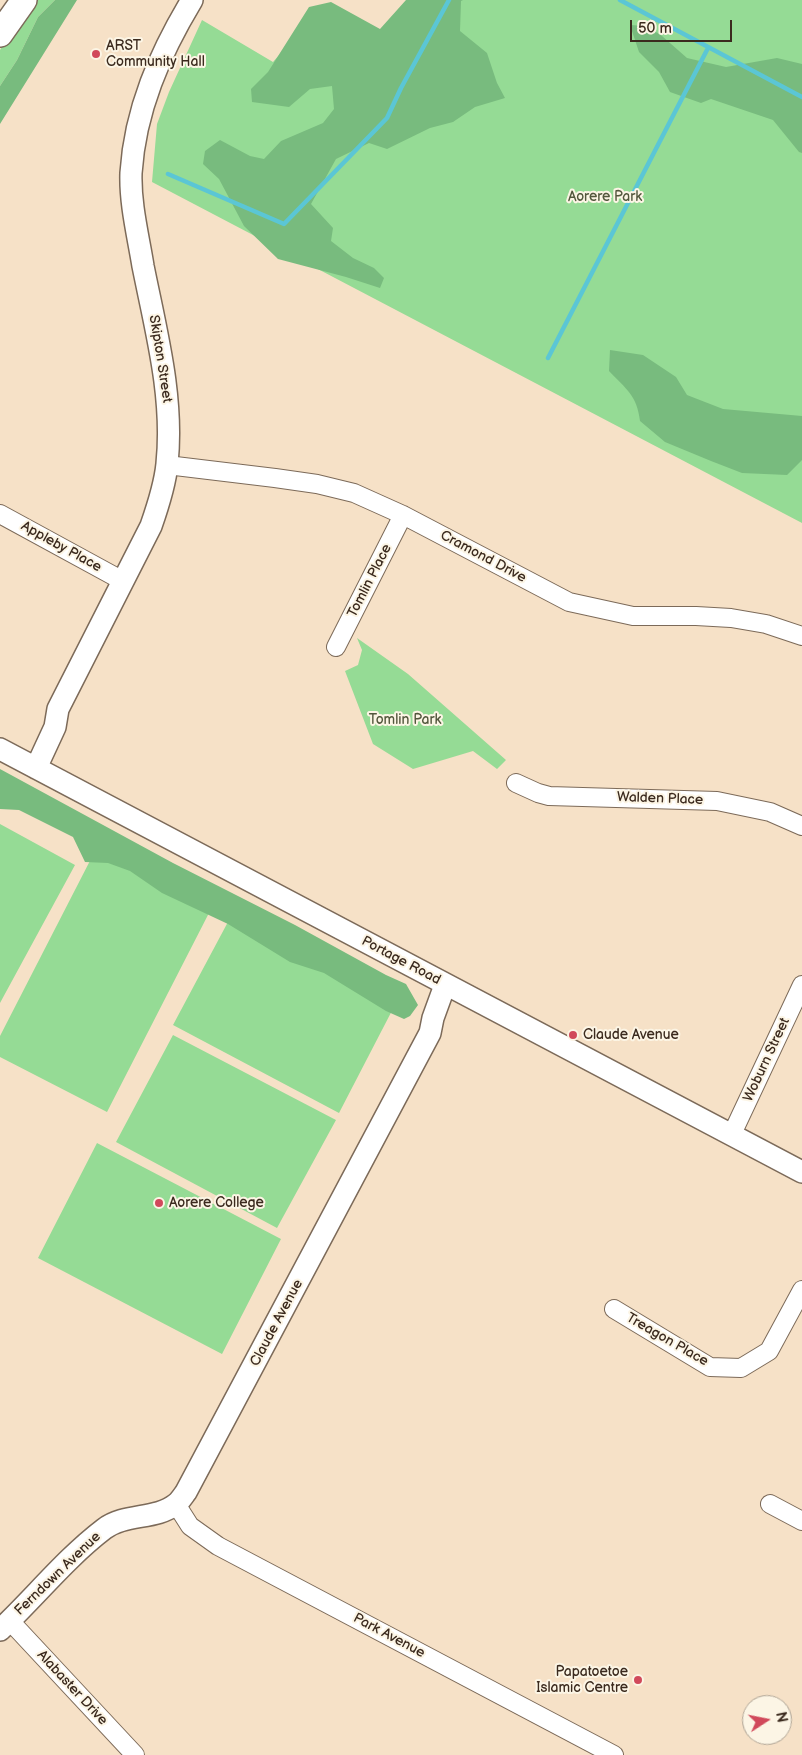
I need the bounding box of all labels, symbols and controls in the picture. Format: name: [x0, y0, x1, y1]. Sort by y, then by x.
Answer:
scale bar: [632, 10, 734, 42]
text: 50 m: [638, 19, 672, 38]
place label: ARST Community Hall: [106, 38, 205, 70]
marker: ARST Community Hall: [90, 48, 102, 60]
park label: Aorere Park: [568, 189, 642, 205]
street label: Skipton Street: [145, 314, 175, 404]
street label: Appleby Place: [18, 518, 104, 576]
street label: Cramond Drive: [437, 527, 529, 587]
street label: Tomlin Place: [344, 542, 396, 620]
park label: Tomlin Park: [369, 712, 441, 728]
street label: Walden Place: [617, 789, 703, 809]
street label: Portage Road: [359, 933, 443, 989]
street label: Woburn Street: [740, 1015, 794, 1105]
place label: Claude Avenue: [583, 1027, 679, 1043]
marker: Claude Avenue: [567, 1029, 579, 1041]
place label: Aorere College: [169, 1195, 264, 1211]
marker: Aorere College: [153, 1197, 165, 1209]
street label: Claude Avenue: [247, 1277, 307, 1369]
street label: Treagon Place: [623, 1310, 711, 1370]
street label: Ferndown Avenue: [11, 1529, 105, 1619]
street label: Park Avenue: [350, 1610, 428, 1662]
street label: Alabaster Drive: [33, 1647, 111, 1729]
place label: Papatoetoe Islamic Centre: [536, 1664, 628, 1696]
marker: Papatoetoe Islamic Centre: [632, 1674, 644, 1686]
north arrow: [742, 1695, 792, 1745]
text: N: [772, 1710, 791, 1724]

